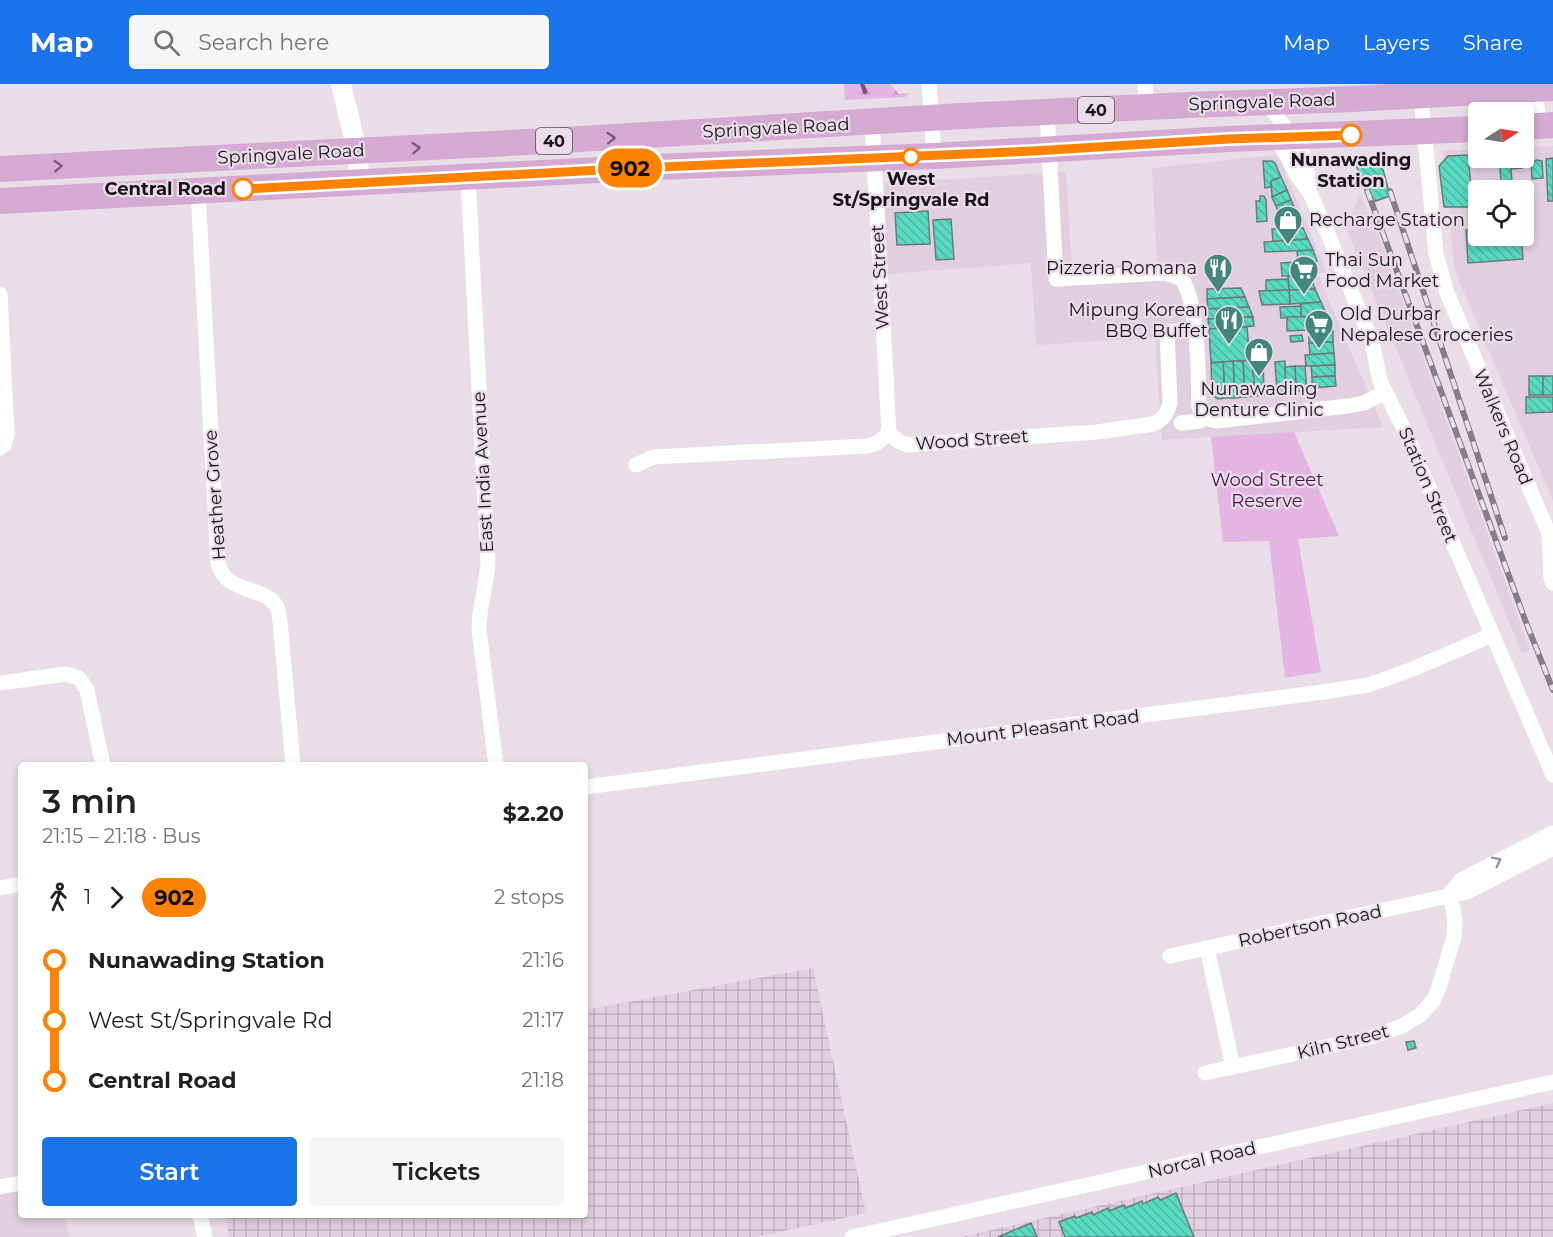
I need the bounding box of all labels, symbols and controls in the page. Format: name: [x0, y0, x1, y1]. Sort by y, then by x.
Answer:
search box: [129, 15, 549, 69]
text: Map: [30, 25, 93, 59]
icon: search: [150, 26, 183, 59]
text: Search here: [198, 29, 329, 56]
text: Map: [1283, 30, 1330, 55]
text: Layers: [1363, 30, 1430, 55]
text: Share: [1463, 30, 1523, 55]
street label: Springvale Road: [1188, 88, 1336, 116]
road number: 40: [1078, 97, 1114, 123]
north arrow: [1468, 102, 1534, 168]
map controls: [1468, 102, 1534, 246]
street label: Springvale Road: [702, 113, 850, 143]
marker: Nunawading Station: [1340, 124, 1362, 146]
road number: 40: [536, 128, 572, 154]
one-way arrow: [606, 131, 615, 144]
street label: Springvale Road: [217, 139, 365, 169]
one-way arrow: [411, 141, 420, 154]
line badge: 902: [596, 148, 664, 188]
marker: West St/Springvale Rd: [902, 148, 920, 166]
place label: Nunawading Station: [1291, 149, 1411, 192]
text: 902: [610, 156, 650, 181]
one-way arrow: [54, 160, 63, 173]
place label: West St/Springvale Rd: [832, 168, 990, 211]
place label: Central Road: [105, 178, 226, 200]
marker: Central Road: [232, 178, 254, 200]
button: locate: [1468, 180, 1534, 246]
shop icon: Recharge Station: [1272, 204, 1304, 246]
place label: Recharge Station: [1309, 209, 1465, 231]
street label: West Street: [866, 224, 894, 330]
place label: Thai Sun Food Market: [1325, 249, 1439, 292]
restaurant icon: Pizzeria Romana: [1202, 252, 1234, 294]
supermarket icon: Thai Sun Food Market: [1288, 254, 1320, 296]
place label: Pizzeria Romana: [1046, 257, 1197, 279]
place label: Mipung Korean BBQ Buffet: [1068, 299, 1208, 342]
place label: Old Durbar Nepalese Groceries: [1340, 303, 1513, 346]
restaurant icon: Mipung Korean BBQ Buffet: [1213, 304, 1245, 346]
supermarket icon: Old Durbar Nepalese Groceries: [1303, 308, 1335, 350]
shop icon: Nunawading Denture Clinic: [1243, 336, 1275, 378]
street label: Walkers Road: [1469, 366, 1537, 488]
place label: Nunawading Denture Clinic: [1194, 378, 1324, 421]
street label: East India Avenue: [468, 391, 498, 553]
street label: Station Street: [1394, 424, 1462, 546]
street label: Wood Street: [915, 425, 1029, 455]
street label: Heather Grove: [199, 429, 231, 561]
park label: Wood Street Reserve: [1211, 469, 1323, 512]
street label: Mount Pleasant Road: [945, 705, 1141, 751]
text: 3 min: [42, 781, 137, 821]
text: $2.20: [503, 800, 564, 827]
text: 21:15 – 21:18 · Bus: [42, 824, 200, 848]
one-way arrow: [1490, 857, 1501, 869]
icon: walk: [42, 881, 75, 914]
icon: forward: [100, 881, 133, 914]
text: 1: [84, 885, 91, 909]
text: 902: [154, 885, 194, 910]
text: 2 stops: [494, 885, 564, 909]
street label: Robertson Road: [1236, 900, 1384, 952]
text: Nunawading Station: [88, 947, 325, 974]
text: 21:16: [522, 948, 564, 972]
text: West St/Springvale Rd: [88, 1007, 333, 1034]
text: 21:17: [522, 1008, 564, 1032]
street label: Kiln Street: [1295, 1020, 1391, 1064]
text: Central Road: [88, 1067, 236, 1094]
text: 21:18: [521, 1068, 564, 1092]
button: Start: [42, 1137, 297, 1206]
button: Tickets: [309, 1137, 564, 1206]
street label: Norcal Road: [1146, 1137, 1258, 1183]

